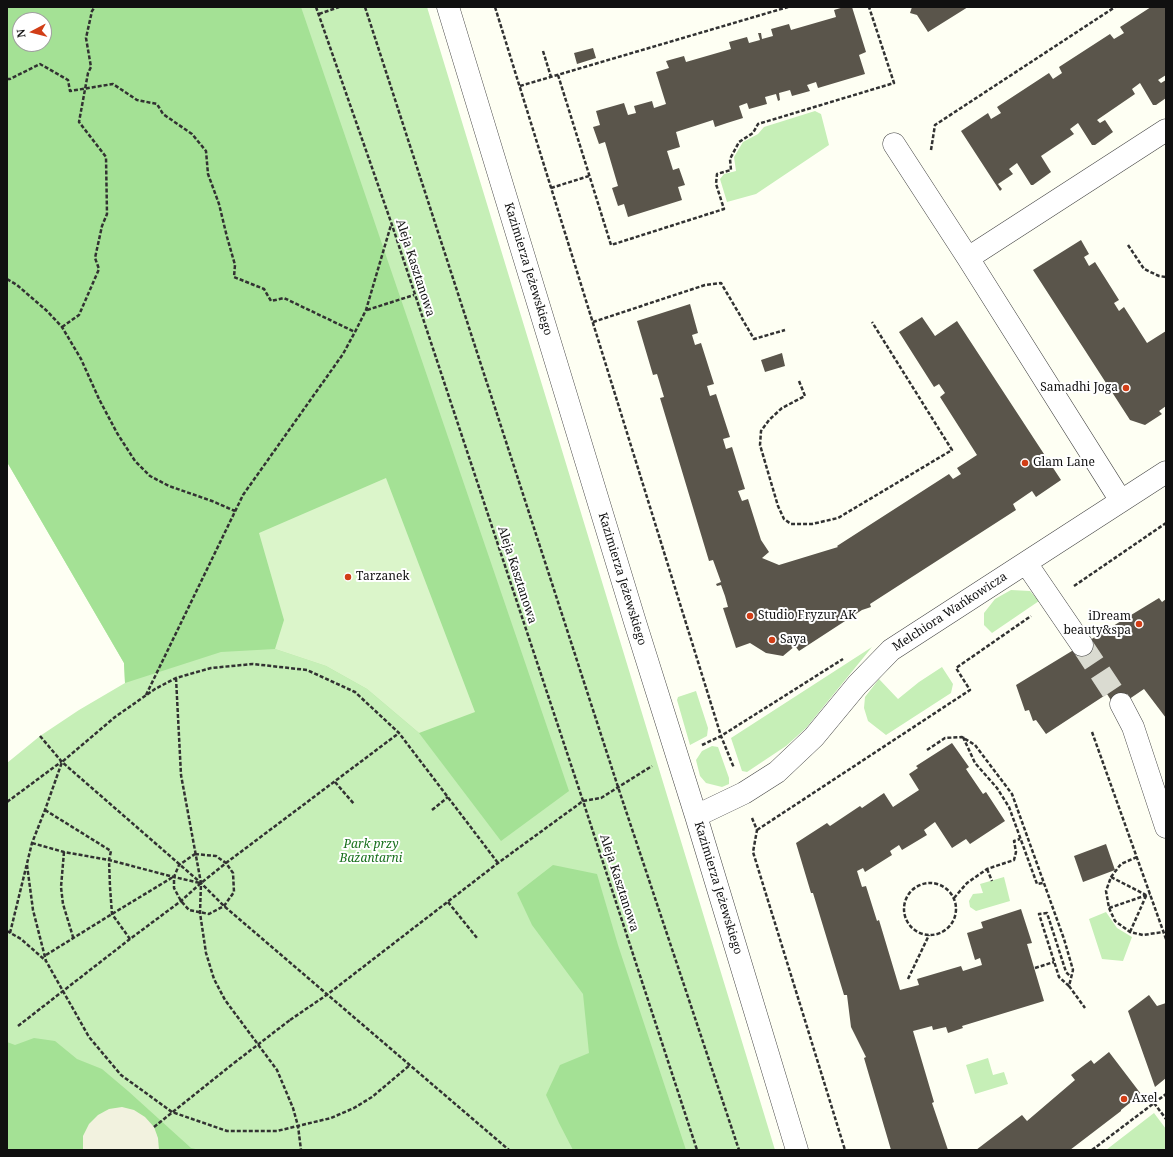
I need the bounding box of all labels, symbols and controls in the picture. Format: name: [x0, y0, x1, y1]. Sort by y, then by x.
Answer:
north arrow: [12, 12, 52, 52]
text: N: [13, 28, 29, 39]
street label: Kazimierza Jeżewskiego: [501, 201, 555, 337]
street label: Aleja Kasztanowa: [392, 217, 438, 319]
place label: Samadhi Joga: [1040, 381, 1118, 395]
marker: Samadhi Joga: [1121, 383, 1131, 393]
place label: Glam Lane: [1033, 456, 1095, 470]
marker: Glam Lane: [1020, 458, 1030, 468]
street label: Kazimierza Jeżewskiego: [595, 511, 649, 647]
street label: Aleja Kasztanowa: [494, 524, 540, 626]
place label: Tarzanek: [356, 570, 409, 584]
street label: Melchiora Wańkowicza: [890, 570, 1010, 654]
marker: Tarzanek: [343, 572, 353, 582]
place label: Studio Fryzur AK: [758, 609, 857, 623]
place label: iDream beauty&spa: [1063, 610, 1131, 638]
marker: Studio Fryzur AK: [745, 611, 755, 621]
marker: iDream beauty&spa: [1134, 619, 1144, 629]
place label: Saya: [780, 633, 807, 647]
marker: Saya: [767, 635, 777, 645]
street label: Kazimierza Jeżewskiego: [691, 820, 745, 956]
street label: Aleja Kasztanowa: [596, 832, 642, 934]
park label: Park przy Bażantarni: [340, 838, 402, 866]
place label: Axel: [1132, 1092, 1158, 1106]
marker: Axel: [1119, 1094, 1129, 1104]

